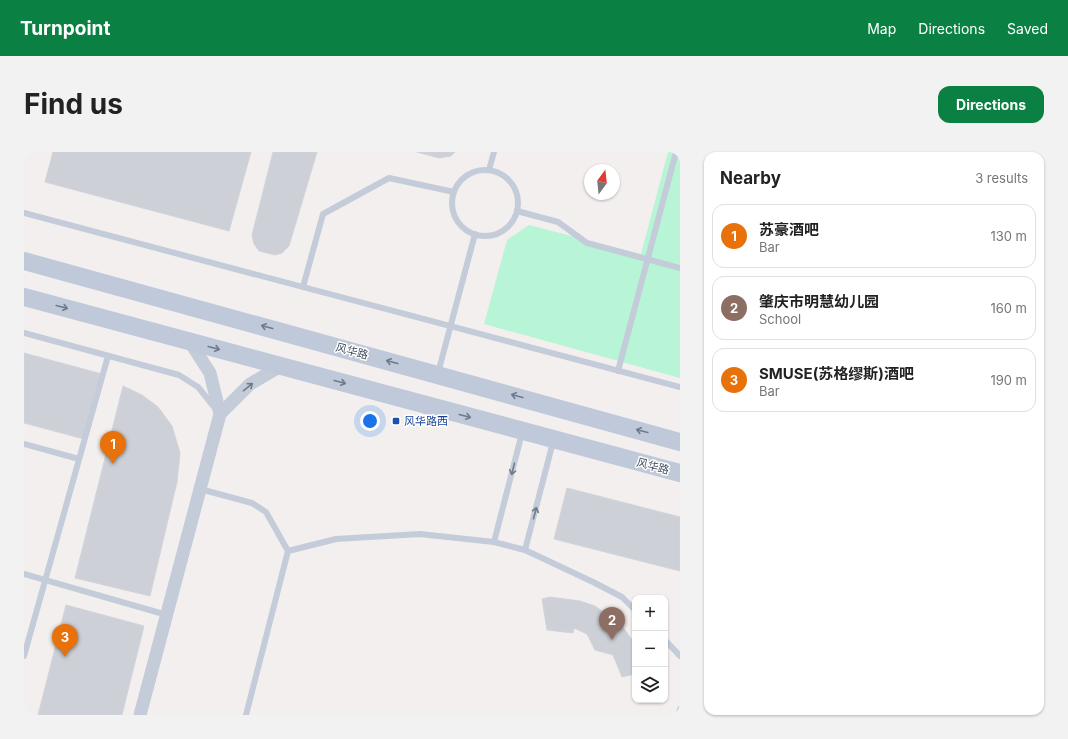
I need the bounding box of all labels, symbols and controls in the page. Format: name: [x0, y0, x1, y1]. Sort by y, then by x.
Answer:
text: Turnpoint: [20, 17, 110, 40]
text: Map: [867, 20, 896, 37]
text: Directions: [918, 20, 985, 37]
text: Saved: [1007, 20, 1048, 37]
button: Directions: [938, 86, 1044, 123]
text: Find us: [24, 87, 123, 121]
north arrow: [584, 164, 620, 200]
text: Nearby: [720, 168, 781, 188]
text: 3 results: [975, 170, 1028, 186]
text: 苏豪酒吧: [759, 220, 819, 239]
text: 1: [731, 228, 737, 244]
text: 130 m: [990, 228, 1027, 244]
text: Bar: [759, 239, 780, 255]
text: 肇庆市明慧幼儿园: [759, 292, 879, 311]
text: 2: [730, 300, 738, 316]
text: 160 m: [990, 300, 1027, 316]
one-way arrow: [55, 304, 68, 311]
text: School: [759, 311, 801, 327]
one-way arrow: [260, 323, 273, 330]
street label: 风华路: [334, 340, 370, 362]
one-way arrow: [208, 345, 221, 352]
one-way arrow: [386, 358, 399, 365]
text: SMUSE(苏格缪斯)酒吧: [759, 364, 914, 383]
text: 3: [730, 372, 738, 388]
text: 190 m: [990, 372, 1027, 388]
one-way arrow: [333, 379, 346, 386]
one-way arrow: [242, 382, 253, 391]
text: Bar: [759, 383, 780, 399]
one-way arrow: [511, 392, 524, 400]
your location: [360, 411, 380, 431]
one-way arrow: [459, 413, 472, 420]
place label: 风华路西: [404, 414, 448, 428]
marker: 风华路西: [391, 416, 401, 426]
one-way arrow: [636, 427, 649, 434]
pin: 1: [100, 431, 126, 464]
street label: 风华路: [635, 455, 671, 477]
one-way arrow: [509, 462, 516, 475]
one-way arrow: [531, 506, 539, 519]
map controls: [632, 595, 668, 703]
button: +: [632, 595, 668, 631]
pin: 2: [599, 607, 625, 640]
pin: 3: [52, 624, 78, 657]
button: −: [632, 631, 668, 667]
button: layers: [632, 667, 668, 703]

